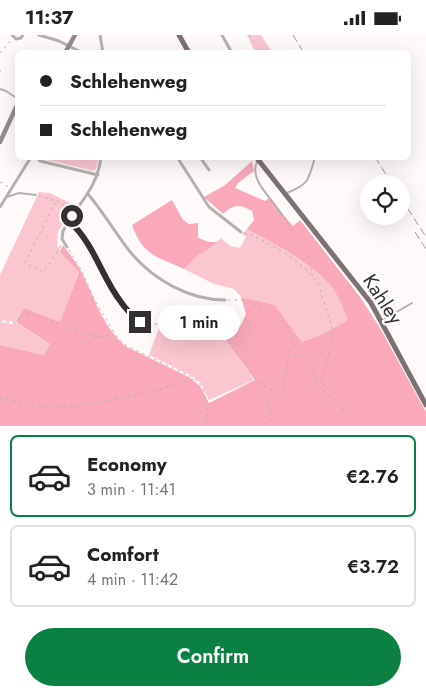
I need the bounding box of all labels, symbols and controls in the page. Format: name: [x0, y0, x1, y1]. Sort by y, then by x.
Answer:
text: 11:37: [25, 4, 73, 31]
text: Schlehenweg: [70, 68, 187, 95]
text: Schlehenweg: [70, 116, 187, 143]
map controls: [360, 175, 410, 225]
button: locate: [360, 175, 410, 225]
route start: [61, 205, 83, 227]
street label: Kahley: [355, 268, 410, 330]
callout: 1 min: [158, 305, 240, 339]
route end: [129, 311, 151, 333]
text: 1 min: [180, 311, 218, 334]
text: Economy: [87, 451, 167, 478]
icon: car: [27, 454, 72, 499]
text: €2.76: [346, 463, 399, 490]
text: 3 min · 11:41: [87, 478, 176, 501]
text: Comfort: [87, 541, 159, 568]
icon: car: [27, 544, 72, 589]
text: €3.72: [347, 553, 399, 580]
text: 4 min · 11:42: [87, 568, 178, 591]
button: Confirm: [25, 628, 401, 686]

